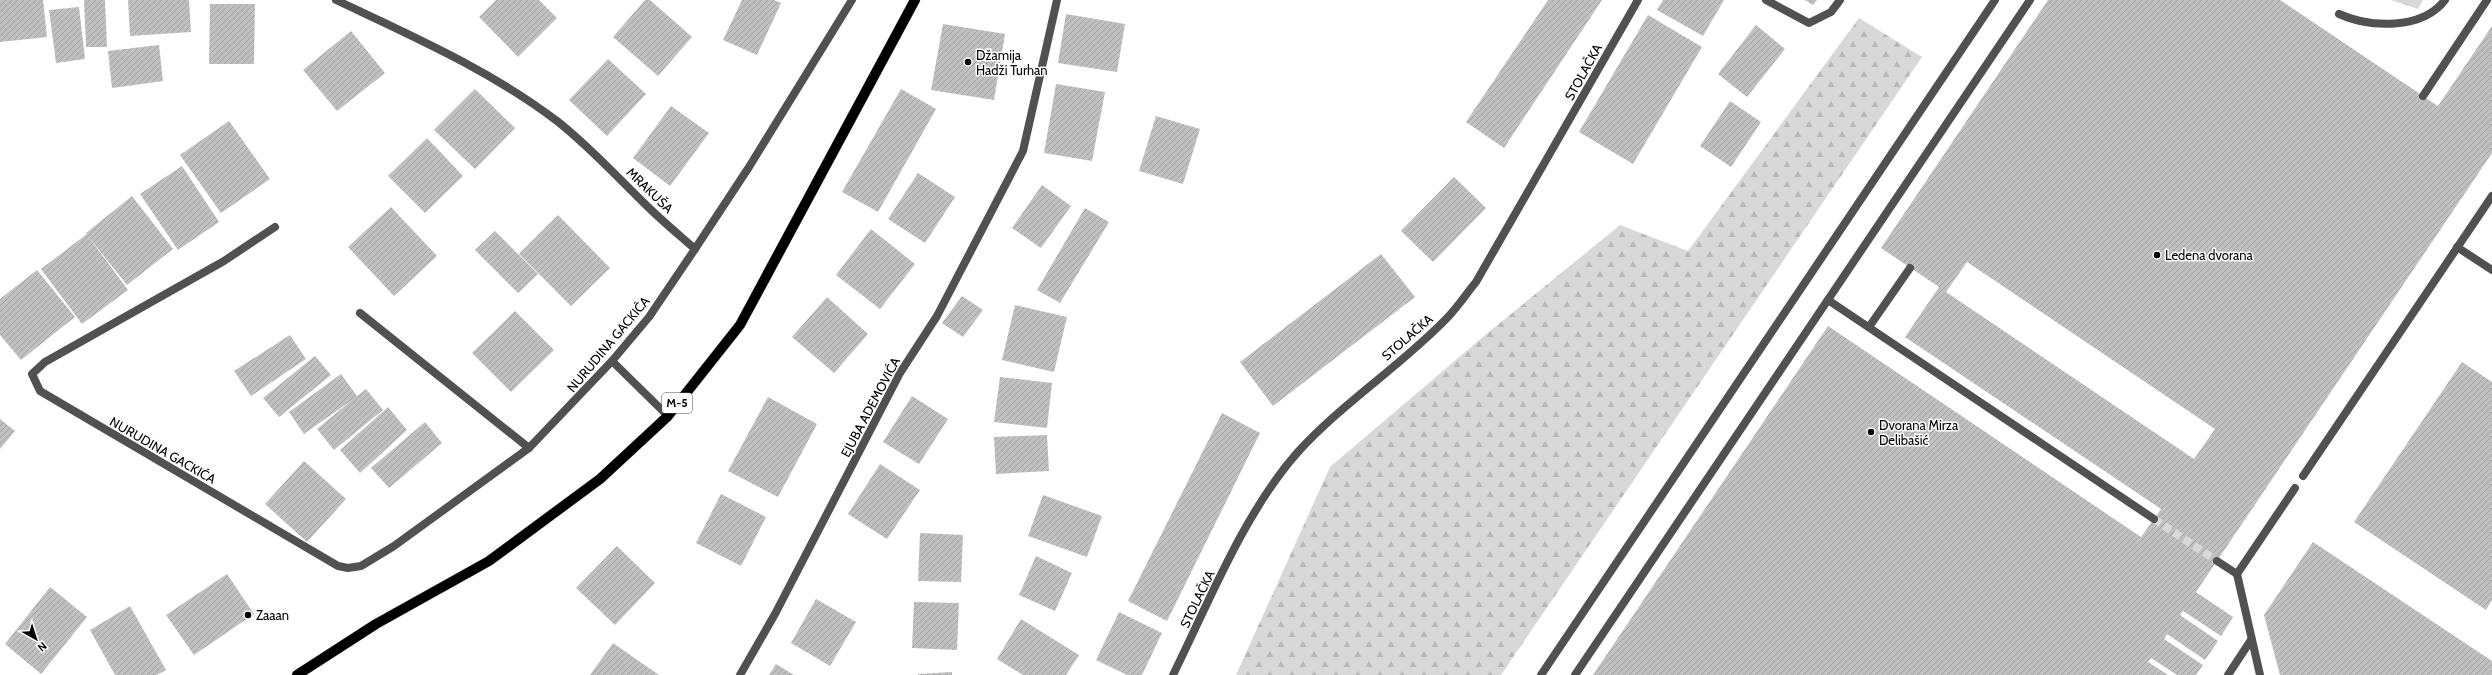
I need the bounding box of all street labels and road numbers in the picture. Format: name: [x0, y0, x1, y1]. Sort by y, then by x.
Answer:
street label: STOLAČKA: [1560, 40, 1605, 103]
street label: MRAKUŠA: [623, 163, 677, 216]
street label: NURUDINA GACKIĆA: [563, 293, 653, 395]
street label: STOLAČKA: [1378, 310, 1436, 363]
street label: EJUBA ADEMOVIĆA: [837, 354, 903, 460]
road number: M-5: [662, 393, 692, 413]
street label: NURUDINA GACKIĆA: [107, 413, 219, 487]
street label: STOLAČKA: [1175, 567, 1218, 630]

